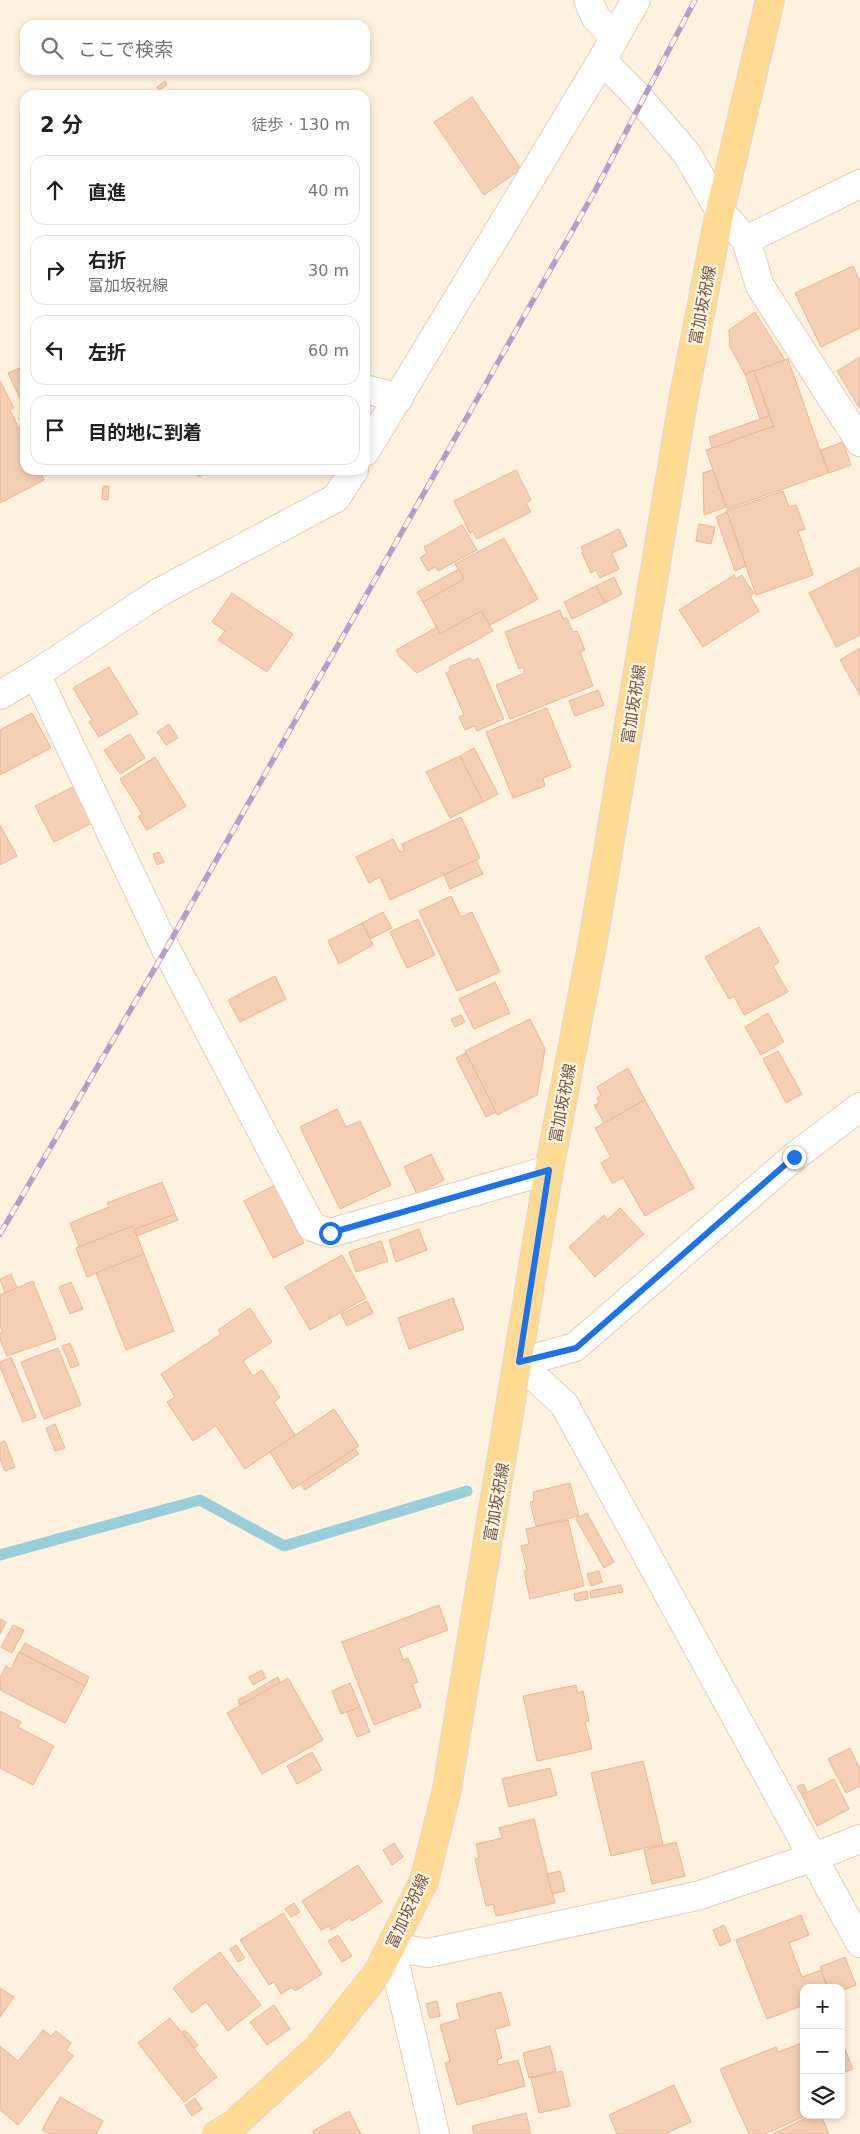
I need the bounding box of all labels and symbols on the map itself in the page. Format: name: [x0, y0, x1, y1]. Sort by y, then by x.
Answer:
street label: 富加坂祝線: [686, 264, 719, 346]
street label: 富加坂祝線: [618, 663, 649, 745]
street label: 富加坂祝線: [546, 1062, 579, 1144]
route end: [783, 1146, 806, 1169]
route start: [319, 1222, 342, 1245]
street label: 富加坂祝線: [480, 1461, 513, 1543]
street label: 富加坂祝線: [382, 1871, 433, 1951]

